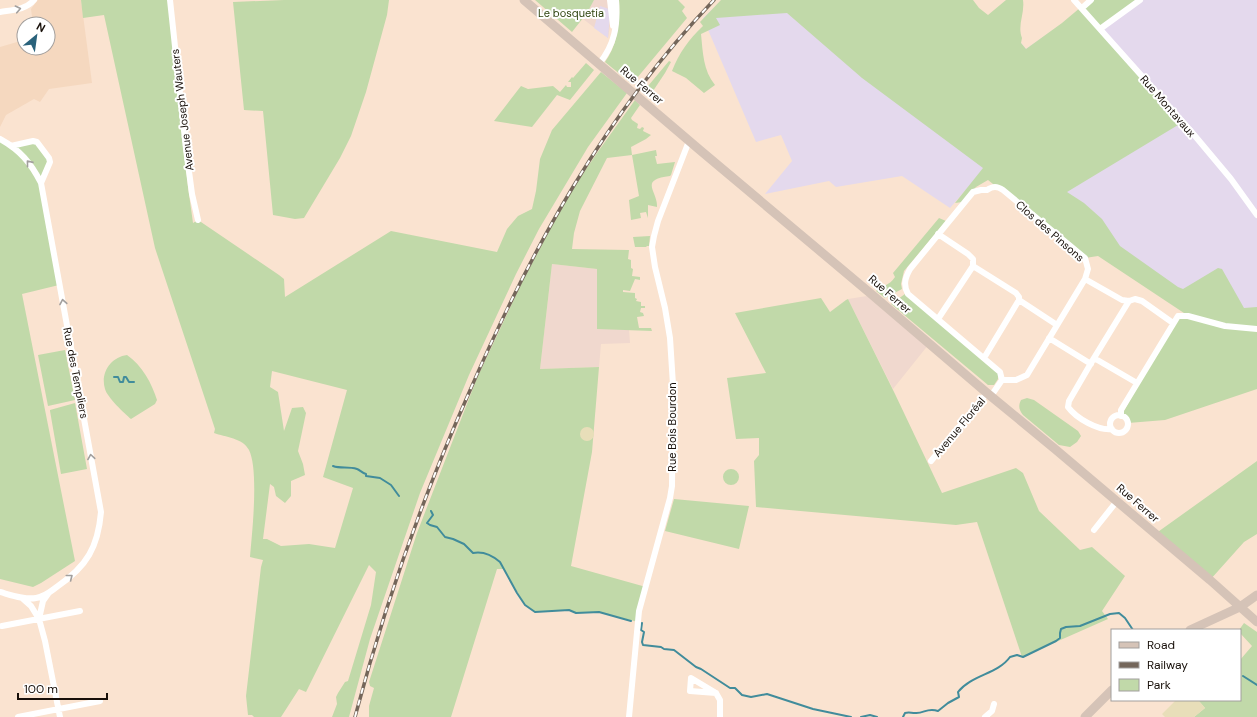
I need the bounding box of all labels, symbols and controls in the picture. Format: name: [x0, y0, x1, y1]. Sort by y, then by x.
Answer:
one-way arrow: [15, 5, 22, 13]
park label: Le bosquetia: [538, 6, 604, 20]
north arrow: [16, 16, 56, 56]
text: N: [34, 19, 48, 35]
street label: Avenue Joseph Wauters: [168, 48, 196, 172]
street label: Rue Ferrer: [618, 63, 666, 107]
street label: Rue Montavaux: [1137, 72, 1199, 140]
one-way arrow: [27, 161, 34, 168]
street label: Clos des Pinsons: [1013, 197, 1087, 265]
street label: Rue Ferrer: [866, 272, 914, 316]
one-way arrow: [59, 299, 67, 305]
street label: Rue des Templiers: [60, 326, 92, 420]
street label: Rue Bois Bourdon: [665, 382, 679, 472]
street label: Avenue Floréal: [930, 394, 988, 460]
one-way arrow: [88, 454, 96, 461]
street label: Rue Ferrer: [1114, 481, 1162, 525]
one-way arrow: [66, 575, 73, 582]
legend: [1111, 629, 1241, 701]
text: Road: [1147, 637, 1175, 653]
text: Railway: [1147, 657, 1188, 673]
scale bar: [18, 675, 107, 701]
text: Park: [1147, 677, 1171, 693]
text: 100 m: [24, 681, 58, 697]

